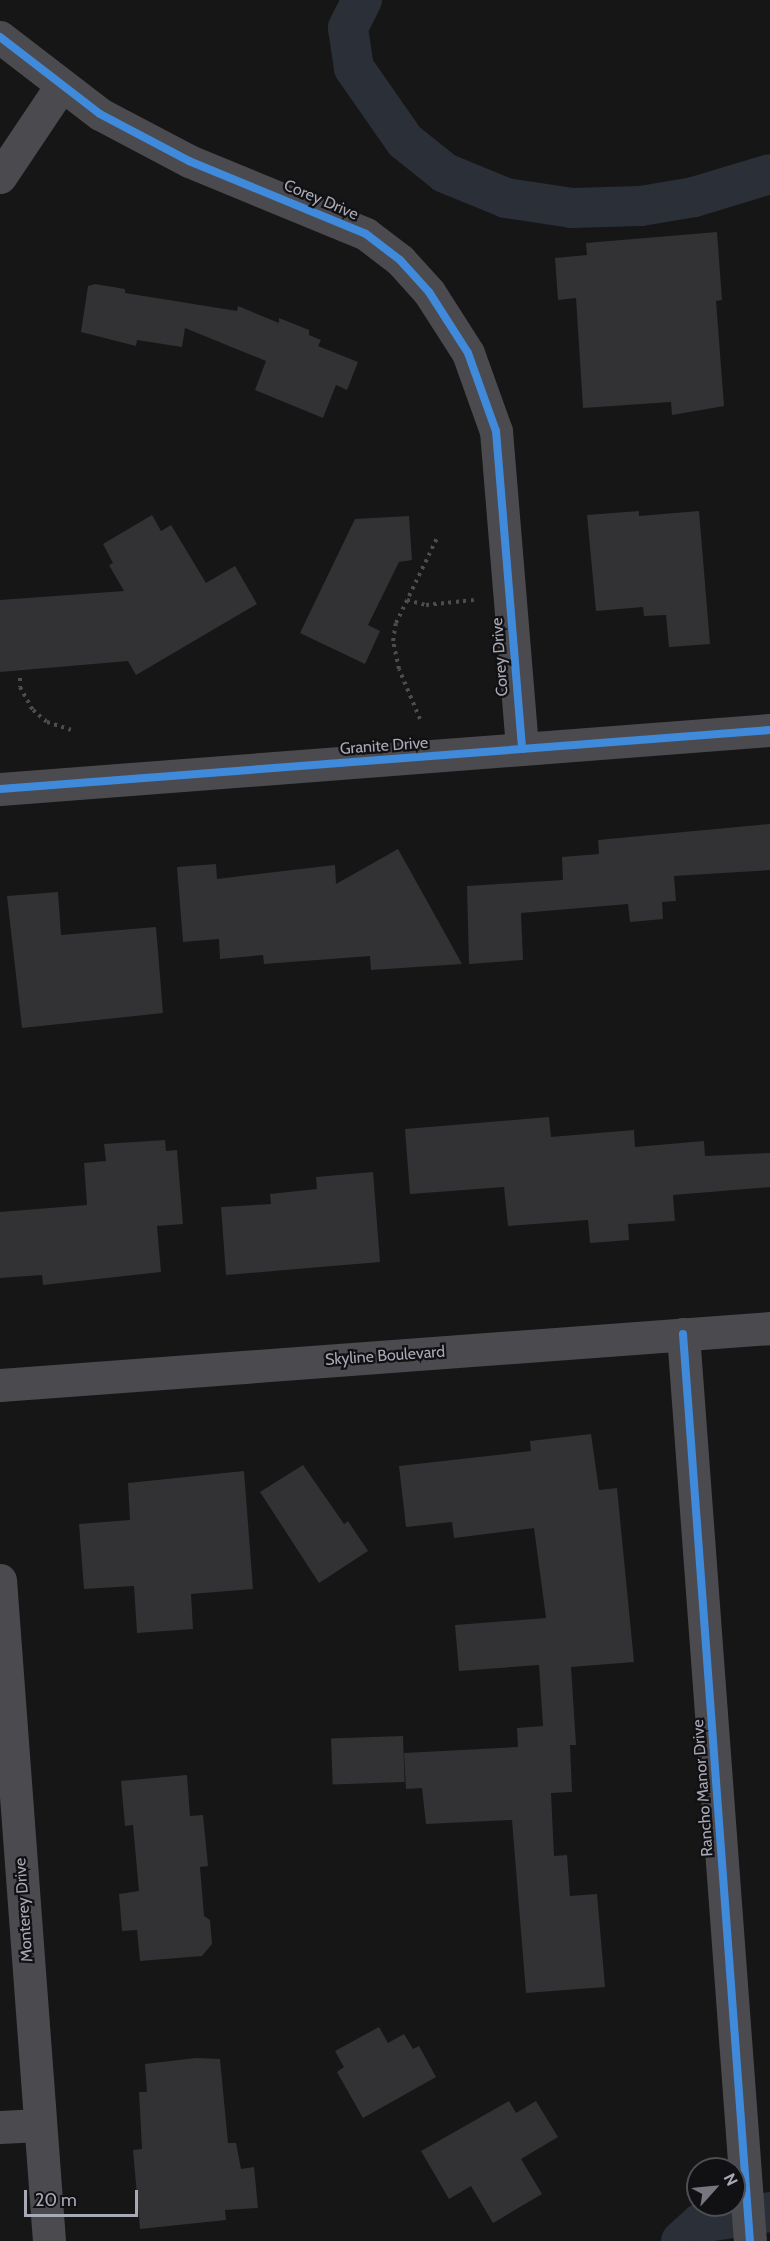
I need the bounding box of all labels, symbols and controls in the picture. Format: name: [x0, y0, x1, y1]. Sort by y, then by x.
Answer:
street label: Corey Drive: [281, 176, 361, 224]
street label: Corey Drive: [488, 617, 512, 697]
street label: Granite Drive: [339, 733, 429, 759]
street label: Skyline Boulevard: [324, 1342, 446, 1370]
street label: Rancho Manor Drive: [689, 1719, 717, 1857]
street label: Monterey Drive: [11, 1857, 37, 1963]
north arrow: [686, 2157, 746, 2217]
text: N: [720, 2170, 742, 2189]
scale bar: [27, 2178, 141, 2216]
text: 20 m: [35, 2189, 77, 2211]

